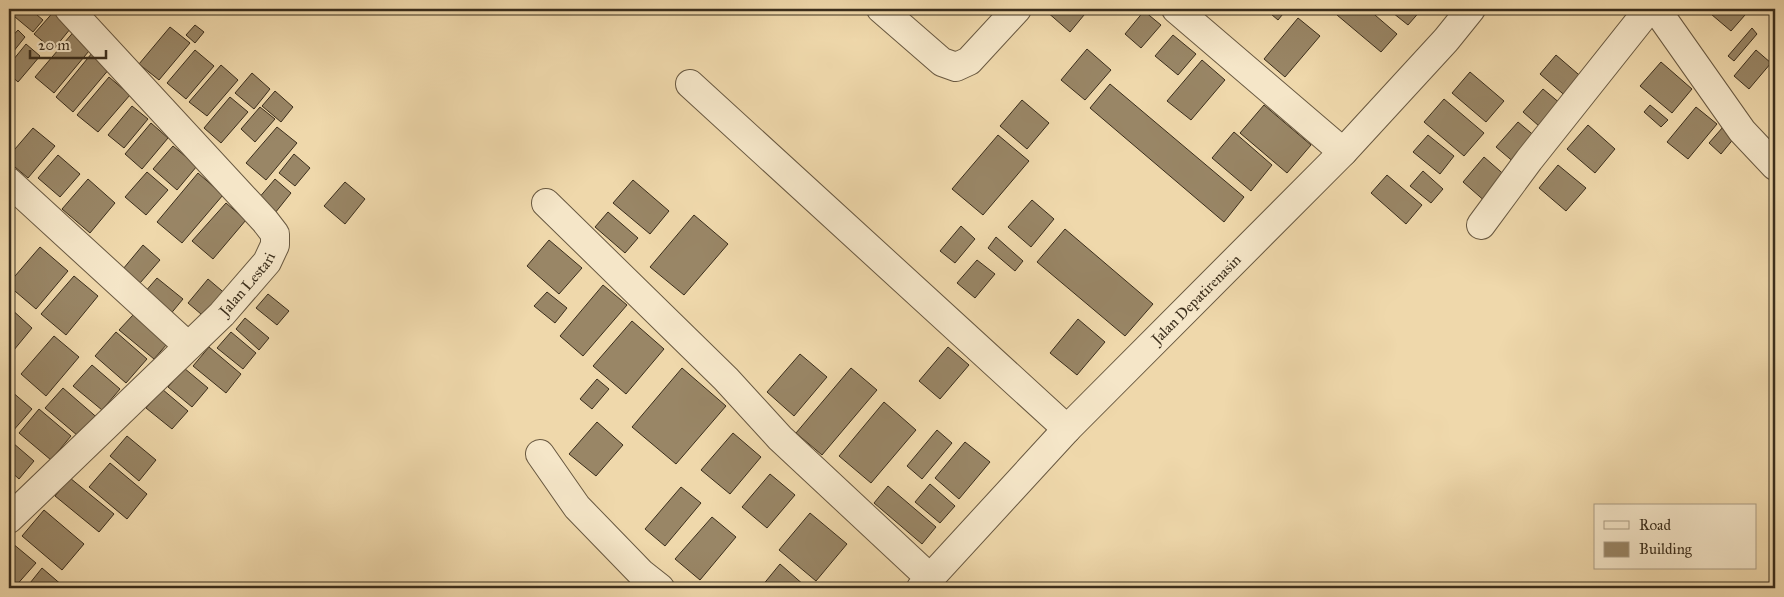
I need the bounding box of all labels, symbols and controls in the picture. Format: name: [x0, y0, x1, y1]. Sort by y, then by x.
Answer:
scale bar: [30, 28, 106, 60]
text: 20 m: [38, 36, 70, 54]
street label: Jalan Lestari: [214, 249, 279, 322]
street label: Jalan Depatirenasin: [1146, 251, 1245, 350]
legend: [1594, 504, 1756, 570]
text: Road: [1639, 516, 1671, 534]
text: Building: [1639, 540, 1693, 558]

